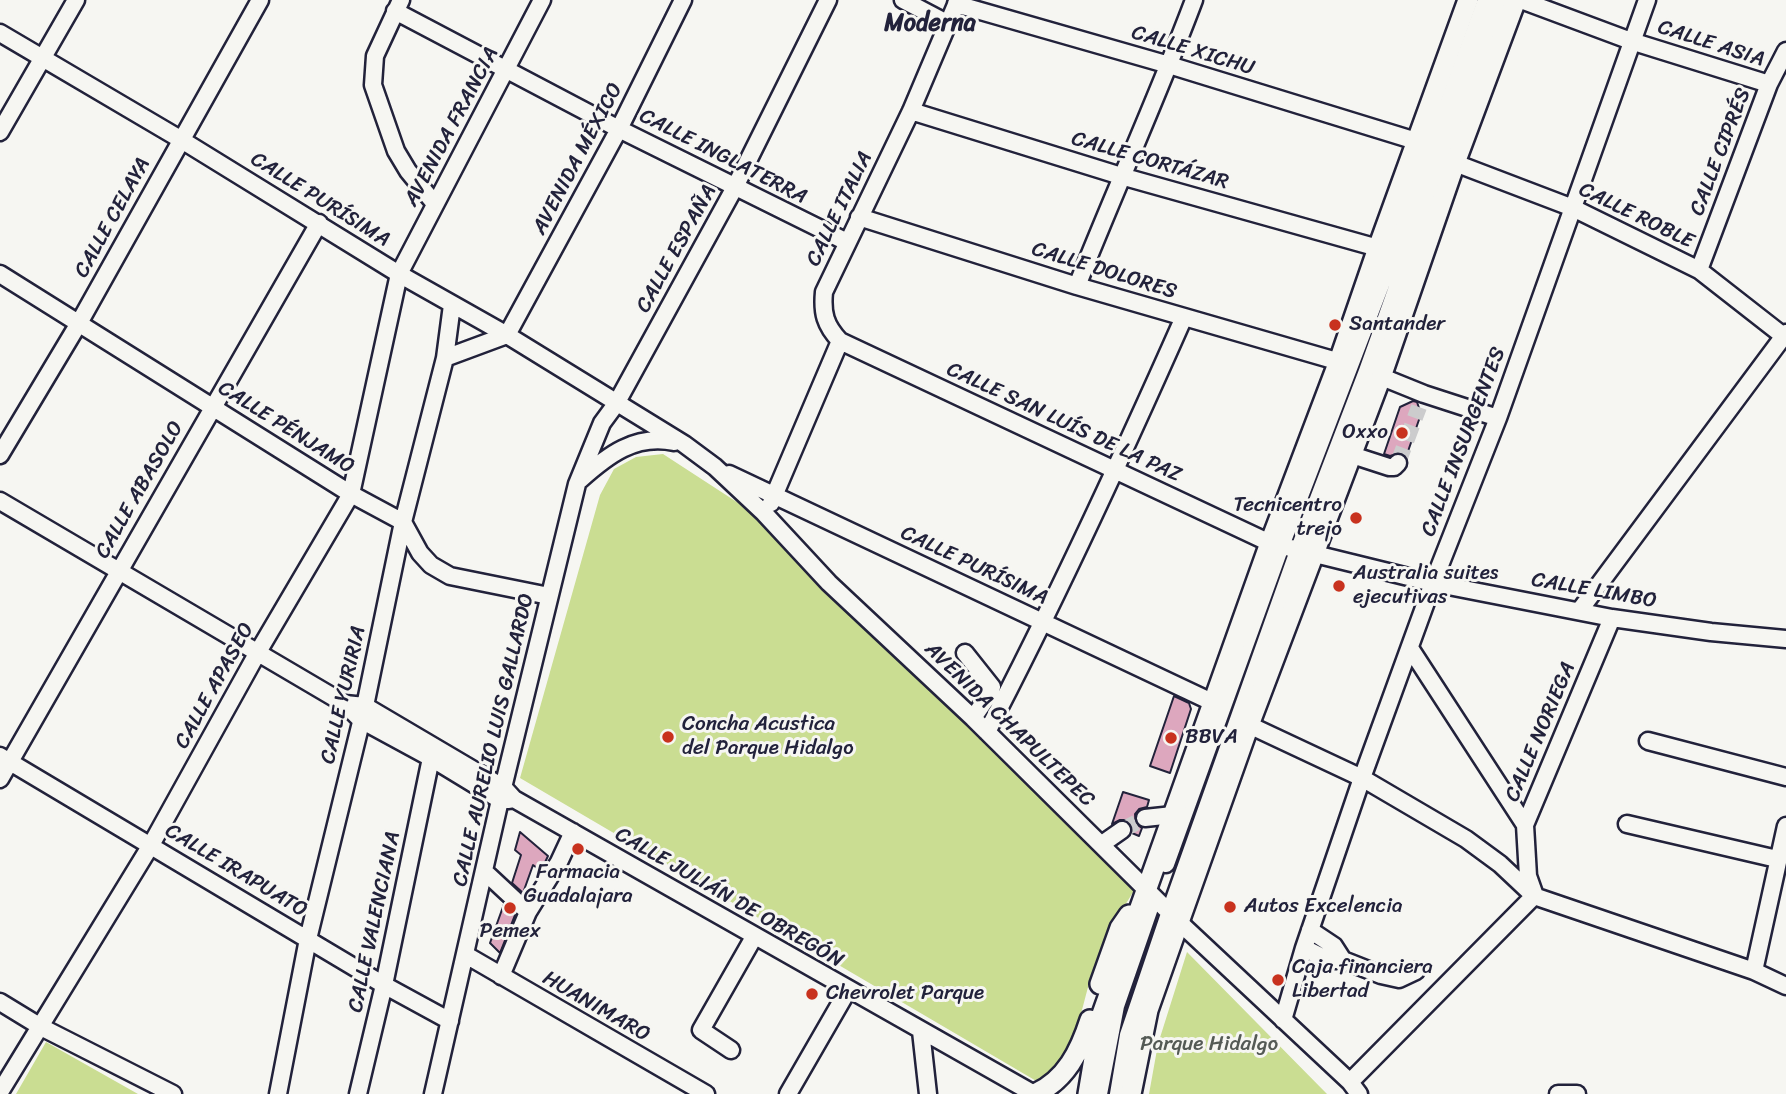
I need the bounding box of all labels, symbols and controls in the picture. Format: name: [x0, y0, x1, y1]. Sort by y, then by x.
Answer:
district label: Moderna: [884, 10, 976, 38]
street label: CALLE ASIA: [1655, 15, 1767, 73]
street label: CALLE XICHU: [1128, 20, 1258, 82]
street label: AVENIDA FRANCIA: [399, 43, 505, 211]
street label: AVENIDA MÉXICO: [527, 79, 629, 239]
street label: CALLE CIPRÉS: [1685, 85, 1757, 219]
street label: CALLE INGLATERRA: [635, 104, 811, 210]
street label: CALLE CORTÁZAR: [1069, 127, 1231, 195]
street label: CALLE PURÍSIMA: [246, 147, 394, 253]
street label: CALLE ITALIA: [801, 148, 879, 270]
street label: CALLE CELAYA: [70, 154, 156, 282]
street label: CALLE ROBLE: [1574, 177, 1698, 255]
street label: CALLE ESPAÑA: [631, 181, 723, 317]
street label: CALLE DOLORES: [1028, 237, 1180, 305]
place label: Santander: [1349, 312, 1445, 338]
marker: Santander: [1327, 317, 1343, 333]
street label: CALLE INSURGENTES: [1416, 344, 1512, 540]
street label: CALLE SAN LUÍS DE LA PAZ: [942, 357, 1186, 489]
street label: CALLE PÉNJAMO: [213, 376, 359, 480]
street label: CALLE ABASOLO: [91, 417, 189, 563]
place label: Oxxo: [1342, 420, 1388, 446]
marker: Oxxo: [1394, 425, 1410, 441]
place label: Tecnicentro trejo: [1233, 493, 1342, 543]
marker: Tecnicentro trejo: [1348, 510, 1364, 526]
street label: CALLE PURÍSIMA: [896, 521, 1052, 611]
place label: Australia suites ejecutivas: [1353, 561, 1498, 611]
street label: CALLE LIMBO: [1530, 568, 1658, 614]
marker: Australia suites ejecutivas: [1331, 578, 1347, 594]
street label: CALLE AURELIO LUIS GALLARDO: [448, 591, 540, 889]
street label: CALLE APASEO: [170, 619, 260, 753]
street label: CALLE YURIRIA: [316, 624, 372, 766]
street label: AVENIDA CHAPULTEPEC: [919, 637, 1099, 813]
street label: CALLE NORIEGA: [1500, 658, 1582, 806]
place label: Concha Acustica del Parque Hidalgo: [682, 712, 854, 762]
place label: BBVA: [1185, 725, 1238, 751]
marker: Concha Acustica del Parque Hidalgo: [660, 729, 676, 745]
marker: BBVA: [1163, 730, 1179, 746]
street label: CALLE IRAPUATO: [160, 819, 312, 923]
street label: CALLE JULIÁN DE OBREGÓN: [610, 822, 848, 974]
street label: CALLE VALENCIANA: [344, 829, 406, 1015]
marker: Farmacia Guadalajara: [570, 841, 586, 857]
place label: Farmacia Guadalajara: [524, 860, 632, 910]
place label: Autos Excelencia: [1244, 894, 1403, 920]
marker: Autos Excelencia: [1222, 899, 1238, 915]
marker: Pemex: [502, 900, 518, 916]
place label: Pemex: [479, 919, 541, 945]
place label: Caja financiera Libertad: [1292, 955, 1433, 1005]
street label: HUANIMARO: [538, 966, 654, 1048]
marker: Caja financiera Libertad: [1270, 972, 1286, 988]
place label: Chevrolet Parque: [826, 981, 984, 1007]
marker: Chevrolet Parque: [804, 986, 820, 1002]
park label: Parque Hidalgo: [1140, 1032, 1278, 1058]

